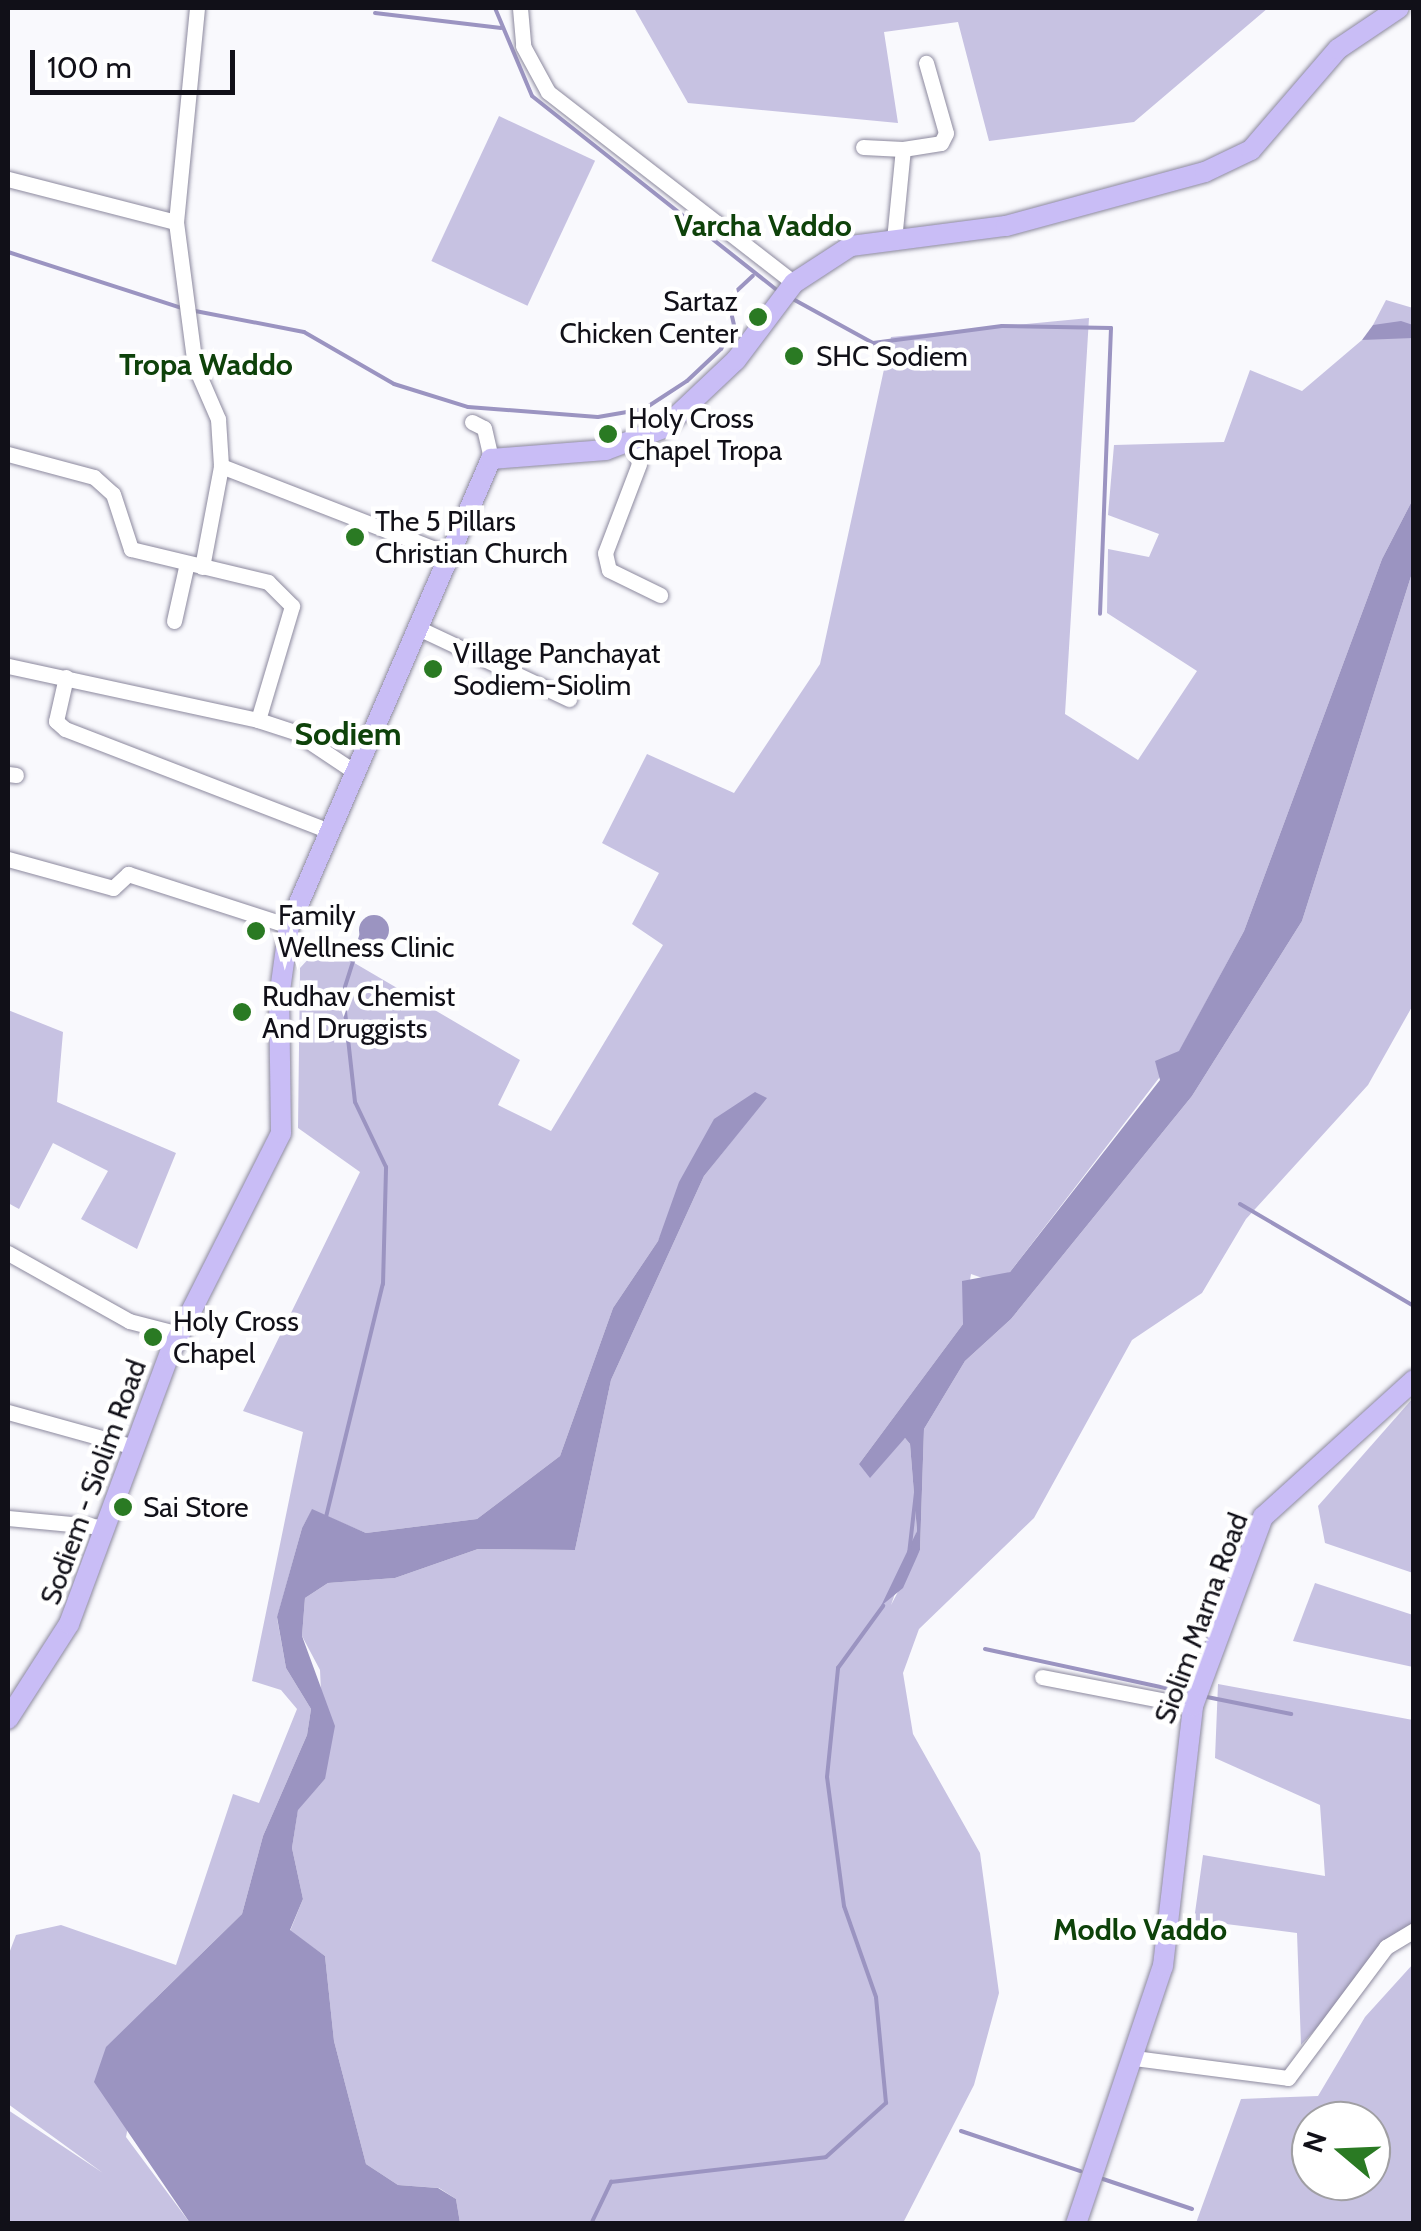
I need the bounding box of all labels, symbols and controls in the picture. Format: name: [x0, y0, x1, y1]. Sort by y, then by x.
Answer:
scale bar: [35, 30, 240, 92]
text: 100 m: [47, 49, 132, 86]
district label: Varcha Vaddo: [674, 208, 852, 244]
place label: Sartaz Chicken Center: [560, 284, 738, 350]
marker: Sartaz Chicken Center: [747, 306, 769, 328]
place label: SHC Sodiem: [816, 339, 968, 373]
marker: SHC Sodiem: [781, 343, 807, 369]
district label: Tropa Waddo: [119, 347, 293, 383]
place label: Holy Cross Chapel Tropa: [628, 401, 782, 467]
marker: Holy Cross Chapel Tropa: [597, 423, 619, 445]
place label: The 5 Pillars Christian Church: [375, 504, 568, 570]
marker: The 5 Pillars Christian Church: [344, 526, 366, 548]
place label: Village Panchayat Sodiem-Siolim: [453, 636, 661, 702]
marker: Village Panchayat Sodiem-Siolim: [422, 658, 444, 680]
district label: Sodiem: [294, 715, 402, 753]
place label: Family Wellness Clinic: [278, 898, 455, 964]
marker: Family Wellness Clinic: [243, 918, 269, 944]
place label: Rudhav Chemist And Druggists: [262, 979, 455, 1045]
marker: Rudhav Chemist And Druggists: [231, 1001, 253, 1023]
place label: Holy Cross Chapel: [173, 1304, 299, 1370]
marker: Holy Cross Chapel: [142, 1326, 164, 1348]
street label: Sodiem - Siolim Road: [33, 1355, 153, 1609]
place label: Sai Store: [143, 1490, 249, 1524]
marker: Sai Store: [112, 1496, 134, 1518]
street label: Siolim Marna Road: [1147, 1508, 1255, 1728]
district label: Modlo Vaddo: [1053, 1912, 1227, 1948]
north arrow: [1291, 2101, 1391, 2201]
text: N: [1295, 2127, 1334, 2157]

